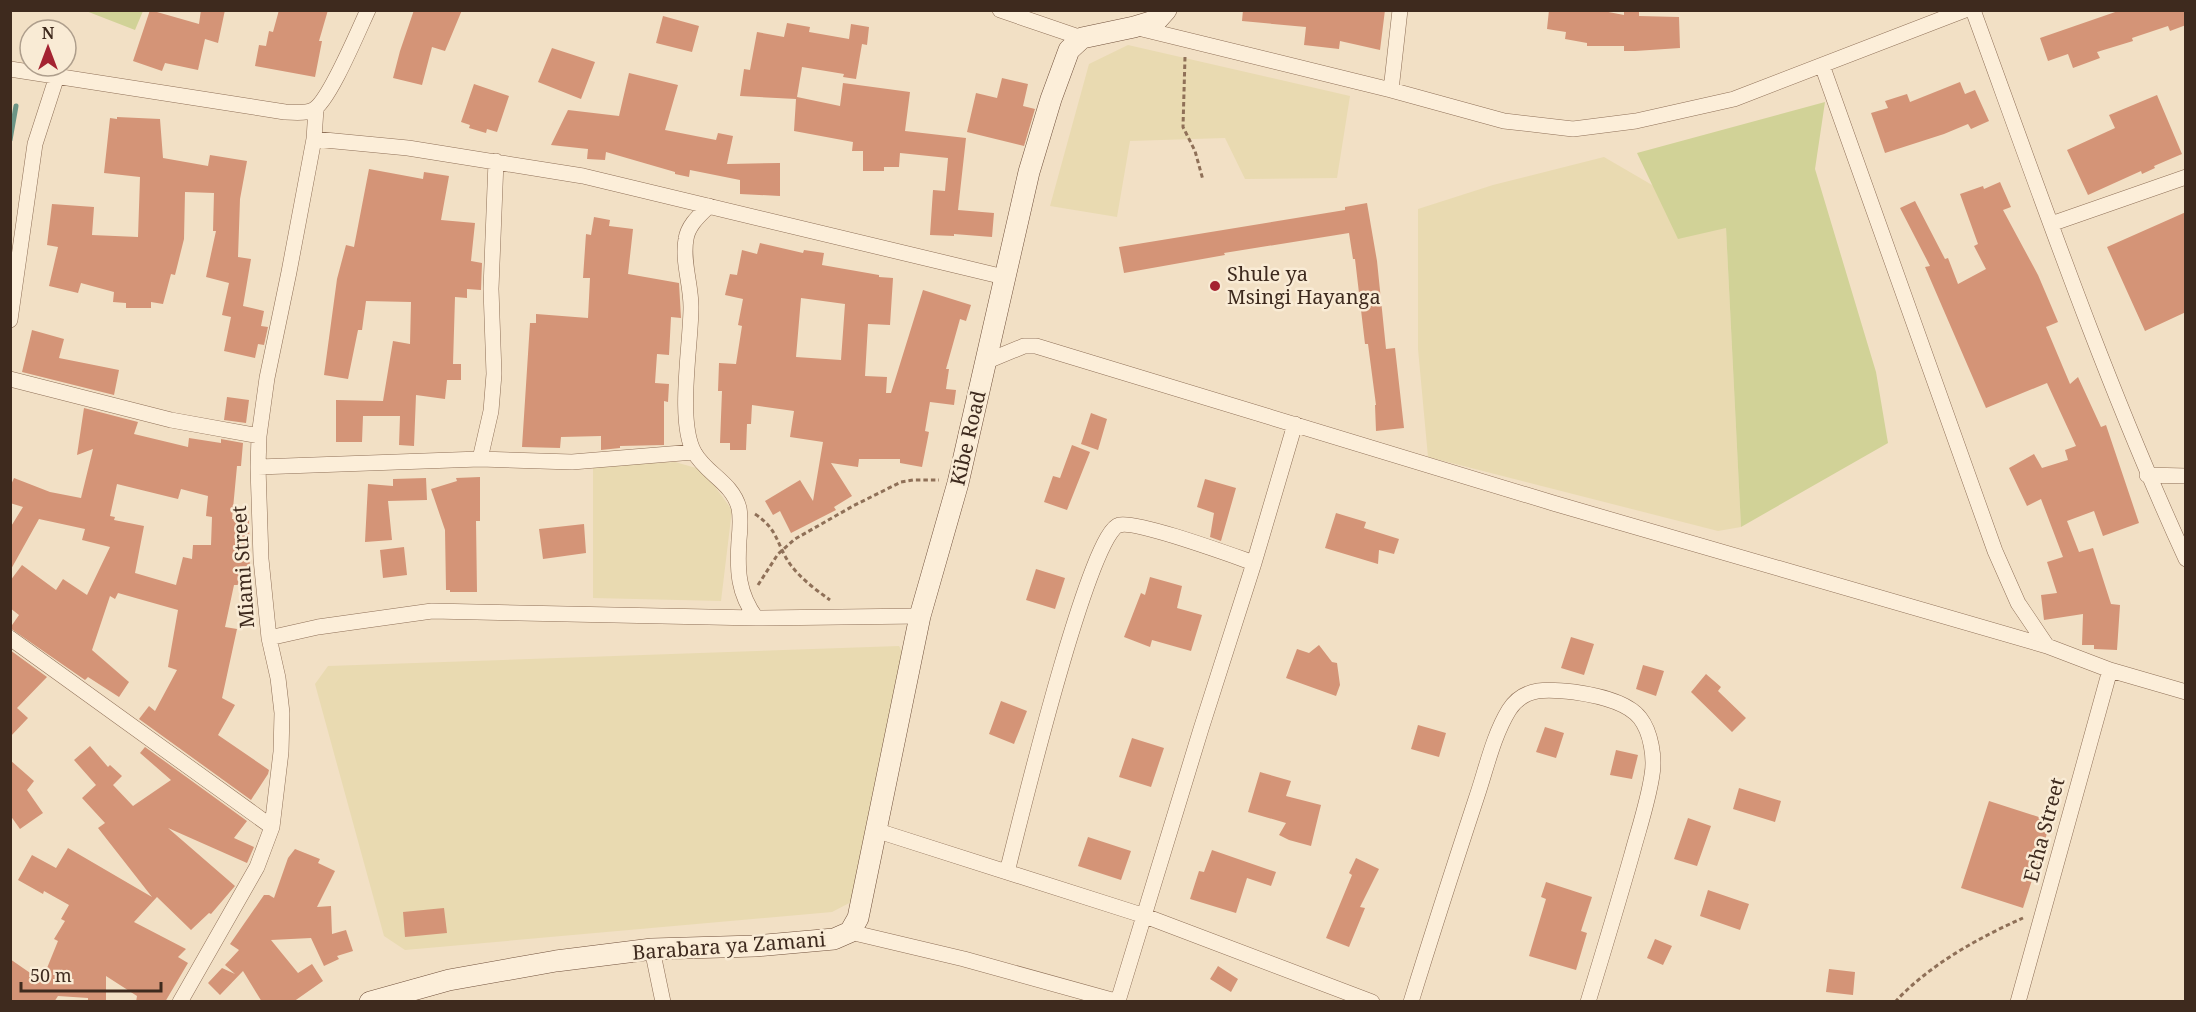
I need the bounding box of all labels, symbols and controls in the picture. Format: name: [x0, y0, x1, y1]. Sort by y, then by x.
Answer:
north arrow: [18, 18, 78, 78]
text: N: [42, 22, 55, 44]
place label: Shule ya Msingi Hayanga: [1227, 260, 1381, 310]
marker: Shule ya Msingi Hayanga: [1208, 279, 1222, 293]
street label: Kibe Road: [943, 388, 992, 488]
street label: Miami Street: [225, 505, 260, 629]
street label: Echa Street: [2017, 775, 2070, 885]
street label: Barabara ya Zamani: [631, 925, 827, 966]
scale bar: [21, 955, 160, 993]
text: 50 m: [30, 963, 72, 987]

